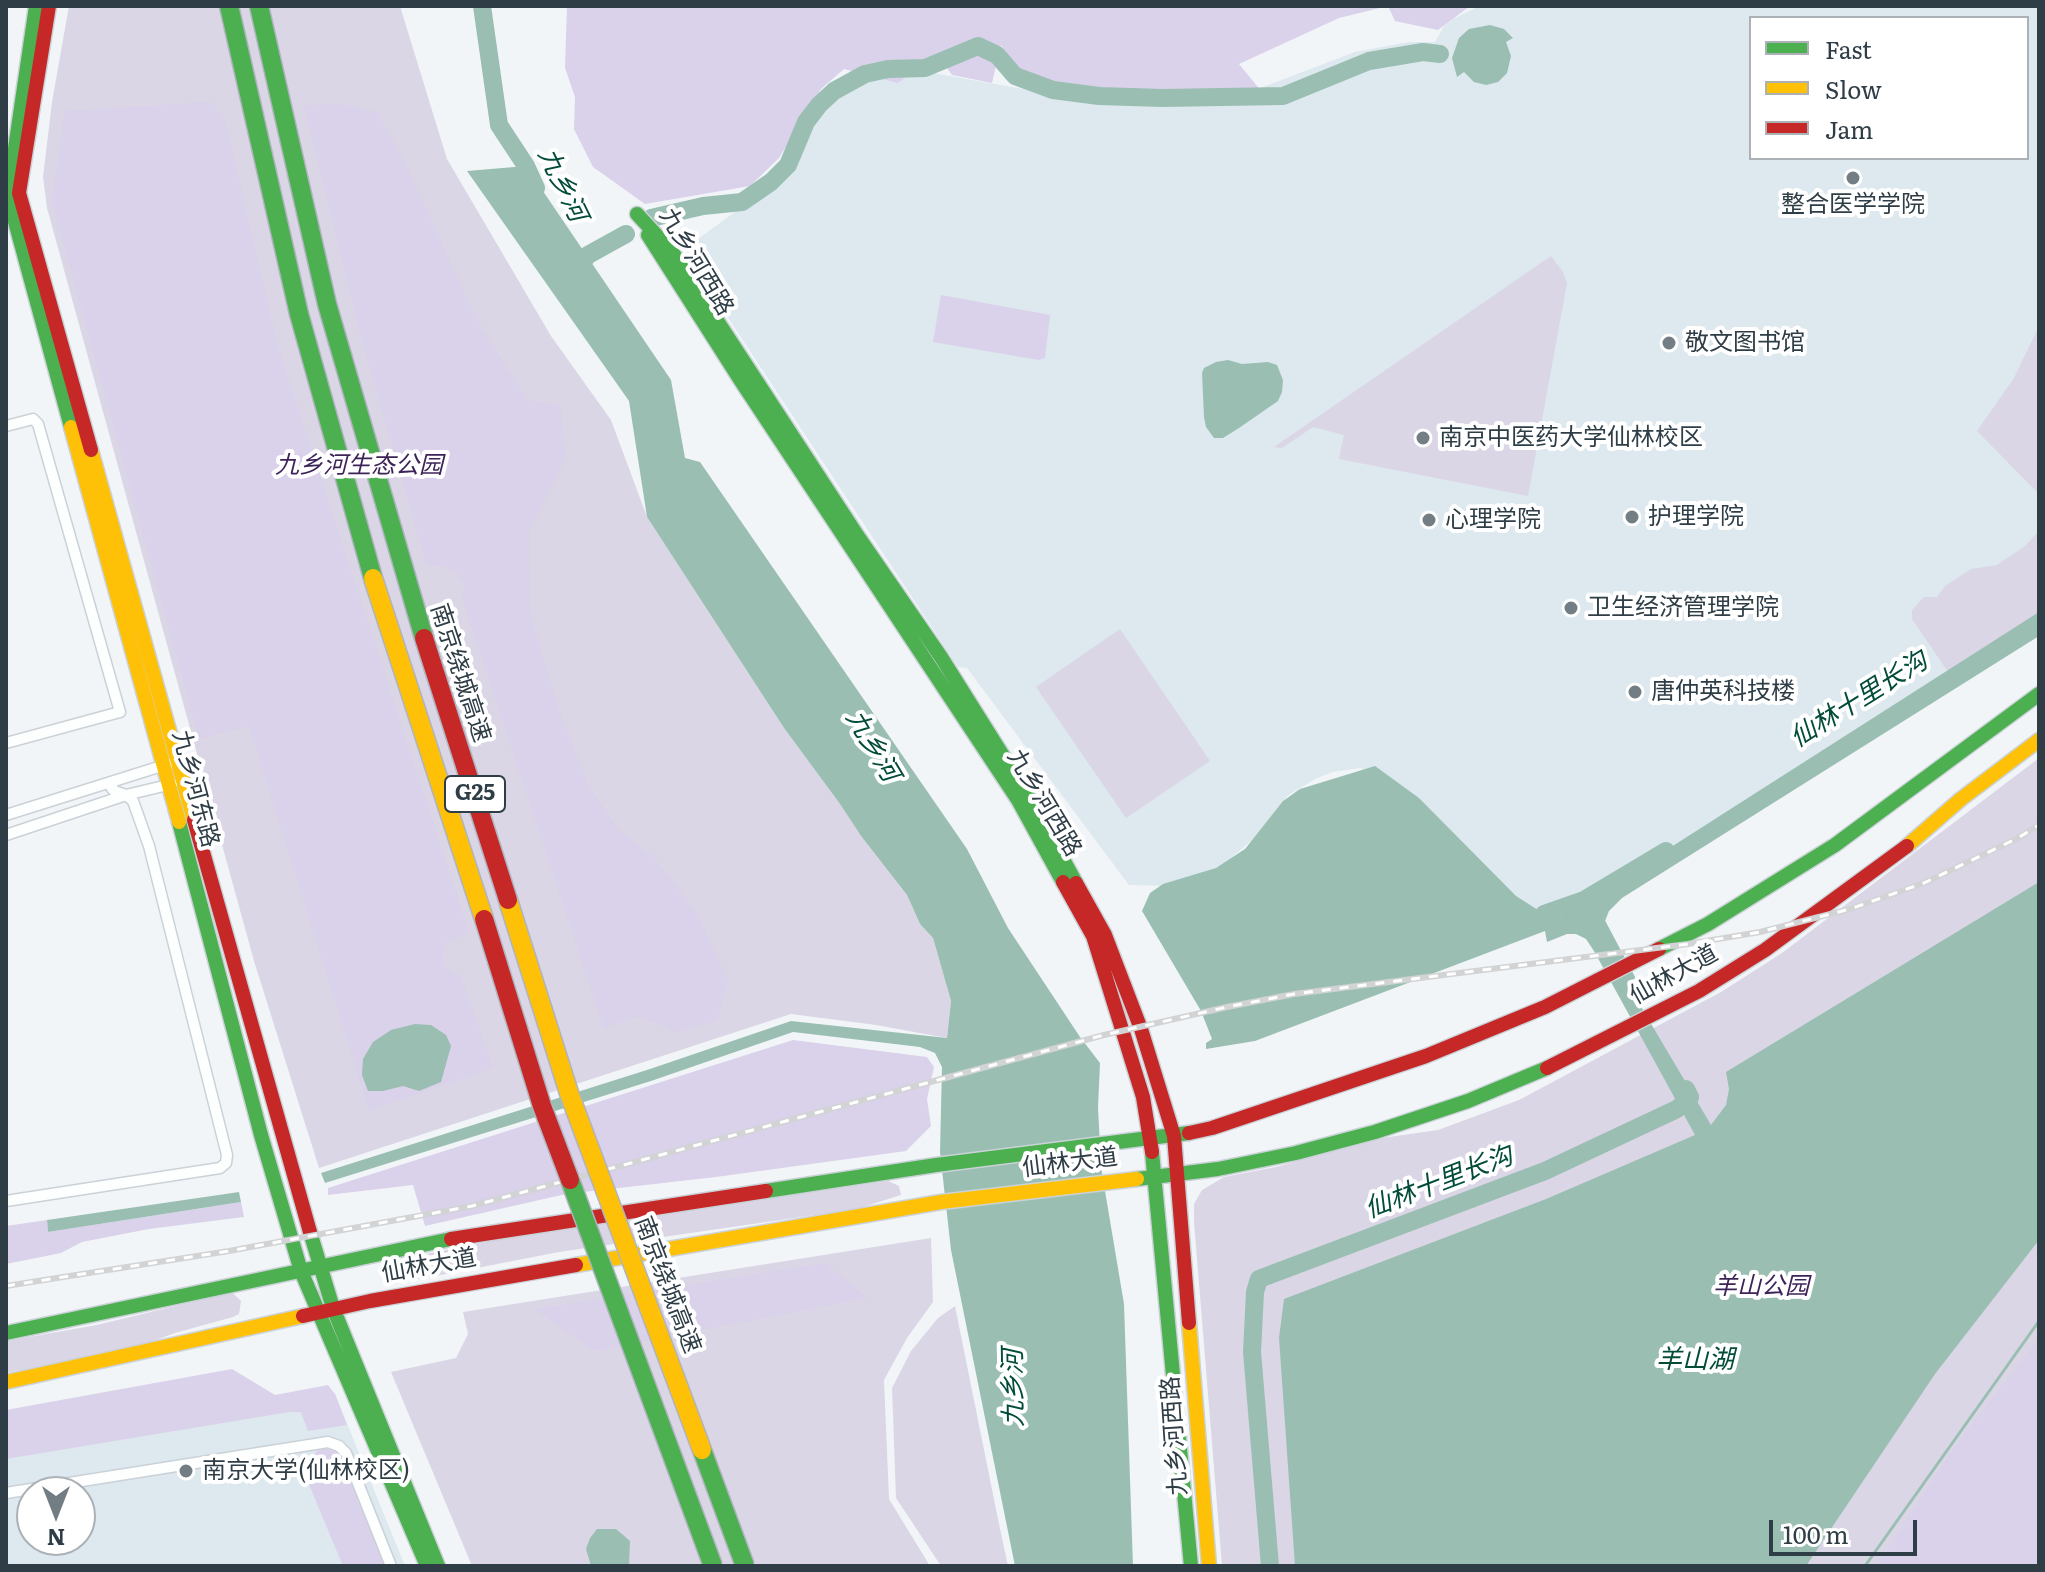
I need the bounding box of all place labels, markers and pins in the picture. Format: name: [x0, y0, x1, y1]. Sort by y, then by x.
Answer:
marker: 整合医学学院: [1844, 169, 1862, 187]
place label: 整合医学学院: [1781, 191, 1925, 219]
place label: 敬文图书馆: [1685, 329, 1805, 357]
marker: 敬文图书馆: [1660, 334, 1678, 352]
place label: 南京中医药大学仙林校区: [1439, 424, 1703, 452]
marker: 南京中医药大学仙林校区: [1414, 429, 1432, 447]
place label: 护理学院: [1648, 503, 1744, 531]
place label: 心理学院: [1445, 506, 1541, 534]
marker: 护理学院: [1623, 508, 1641, 526]
marker: 心理学院: [1420, 511, 1438, 529]
place label: 卫生经济管理学院: [1587, 594, 1779, 622]
marker: 卫生经济管理学院: [1562, 599, 1580, 617]
place label: 唐仲英科技楼: [1651, 678, 1795, 706]
marker: 唐仲英科技楼: [1626, 683, 1644, 701]
place label: 南京大学(仙林校区): [202, 1457, 410, 1485]
marker: 南京大学(仙林校区): [177, 1462, 195, 1480]

